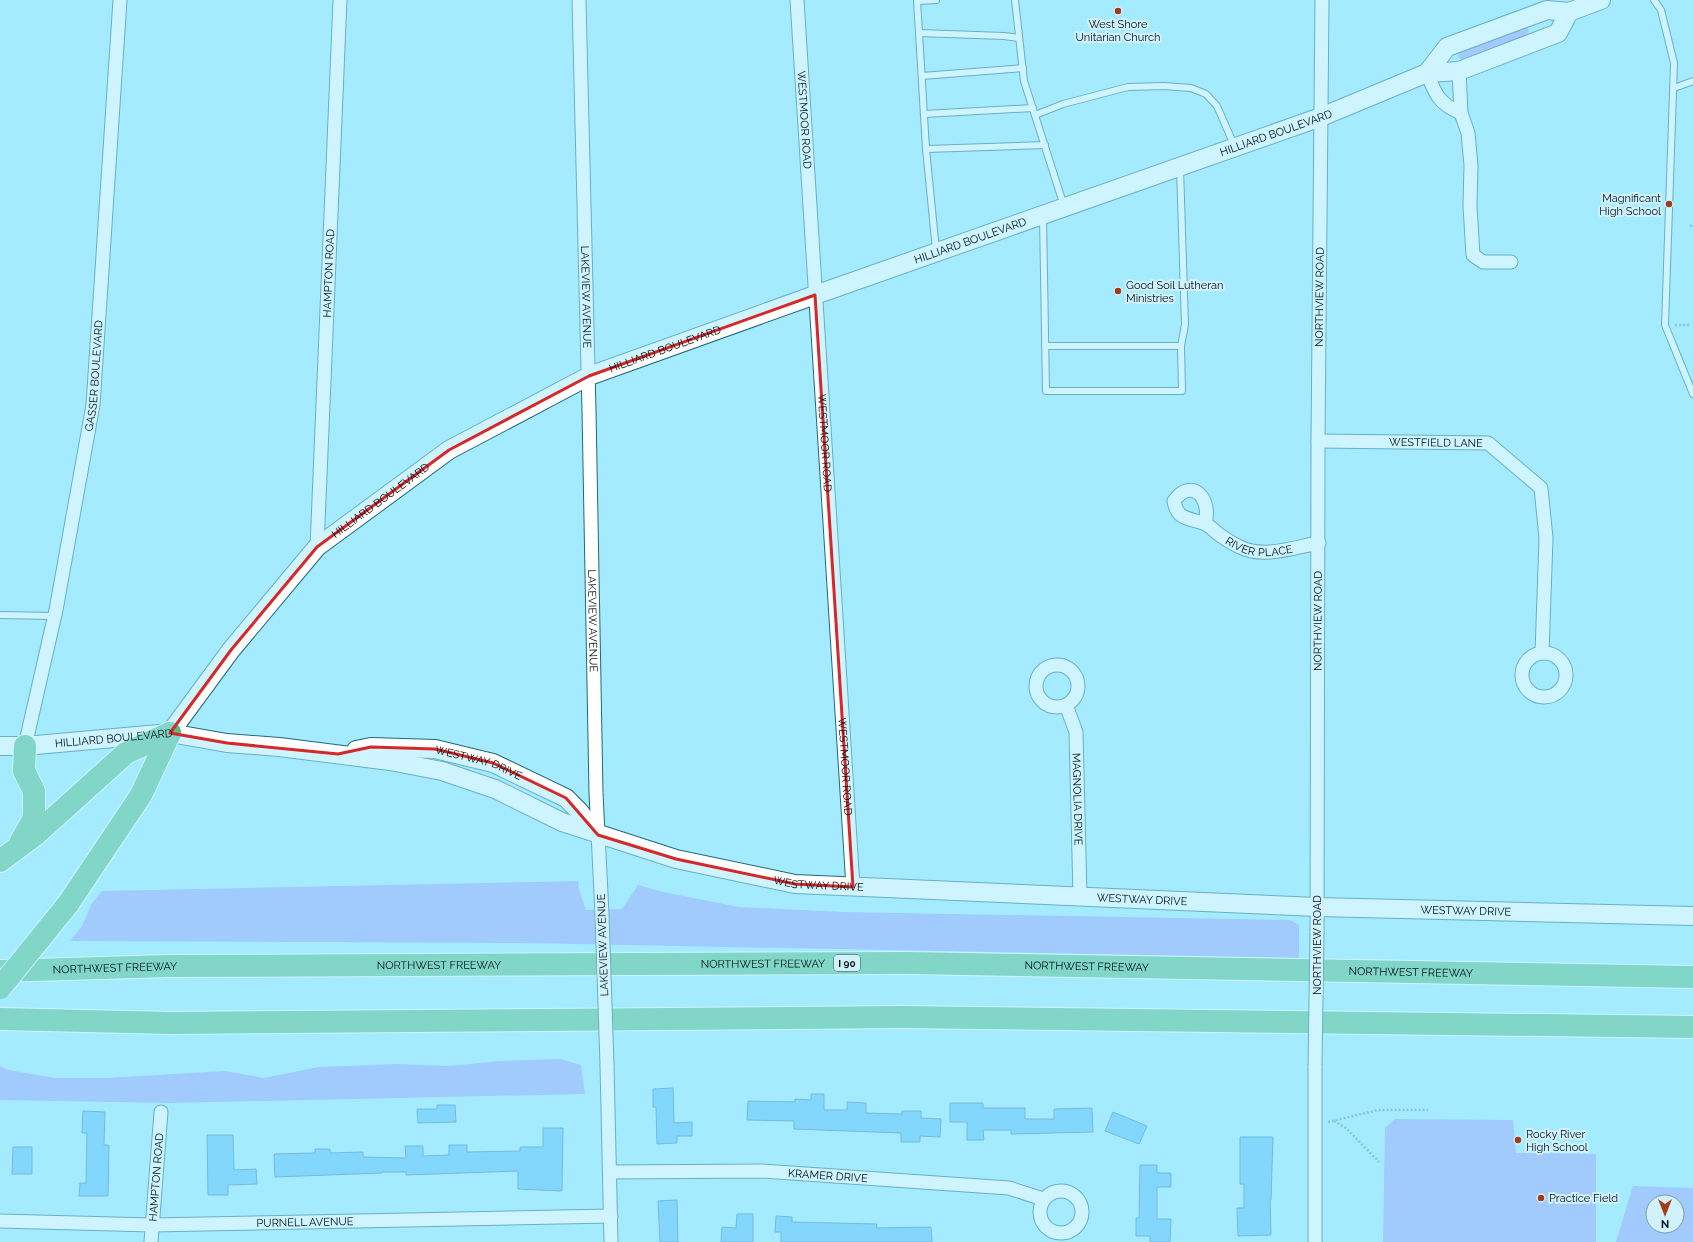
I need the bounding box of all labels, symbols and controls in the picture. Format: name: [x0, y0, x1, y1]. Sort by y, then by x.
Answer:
marker: West Shore Unitarian Church: [1113, 6, 1123, 16]
place label: West Shore Unitarian Church: [1076, 18, 1160, 44]
street label: WESTMOOR ROAD: [795, 70, 814, 169]
street label: HILLIARD BOULEVARD: [1218, 107, 1334, 159]
place label: Magnificant High School: [1599, 192, 1661, 218]
marker: Magnificant High School: [1664, 199, 1674, 209]
street label: HILLIARD BOULEVARD: [912, 215, 1028, 266]
street label: HAMPTON ROAD: [320, 229, 337, 318]
street label: LAKEVIEW AVENUE: [578, 245, 594, 349]
street label: NORTHVIEW ROAD: [1312, 247, 1326, 347]
place label: Good Soil Lutheran Ministries: [1126, 279, 1223, 305]
marker: Good Soil Lutheran Ministries: [1113, 286, 1123, 296]
street label: GASSER BOULEVARD: [82, 320, 105, 432]
street label: HILLIARD BOULEVARD: [607, 323, 723, 375]
street label: WESTMOOR ROAD: [815, 394, 835, 493]
street label: WESTFIELD LANE: [1389, 435, 1483, 449]
street label: HILLIARD BOULEVARD: [329, 460, 432, 541]
street label: RIVER PLACE: [1223, 534, 1294, 559]
street label: LAKEVIEW AVENUE: [585, 569, 600, 673]
street label: NORTHVIEW ROAD: [1311, 571, 1324, 671]
street label: WESTMOOR ROAD: [836, 717, 855, 816]
street label: HILLIARD BOULEVARD: [54, 726, 173, 750]
street label: WESTWAY DRIVE: [434, 743, 524, 783]
street label: MAGNOLIA DRIVE: [1070, 753, 1085, 846]
street label: WESTWAY DRIVE: [772, 873, 864, 894]
street label: WESTWAY DRIVE: [1097, 891, 1188, 908]
street label: LAKEVIEW AVENUE: [595, 893, 611, 996]
street label: NORTHVIEW ROAD: [1311, 895, 1324, 995]
street label: WESTWAY DRIVE: [1420, 903, 1512, 918]
road number: I 90: [834, 955, 860, 971]
street label: NORTHWEST FREEWAY: [701, 957, 825, 970]
street label: NORTHWEST FREEWAY: [377, 958, 501, 972]
street label: NORTHWEST FREEWAY: [53, 959, 177, 976]
street label: NORTHWEST FREEWAY: [1025, 959, 1149, 974]
street label: NORTHWEST FREEWAY: [1349, 964, 1473, 980]
place label: Rocky River High School: [1526, 1128, 1588, 1154]
street label: HAMPTON ROAD: [146, 1132, 166, 1222]
marker: Rocky River High School: [1513, 1135, 1523, 1145]
street label: KRAMER DRIVE: [787, 1166, 868, 1185]
place label: Practice Field: [1549, 1192, 1618, 1205]
marker: Practice Field: [1536, 1193, 1546, 1203]
north arrow: [1645, 1194, 1685, 1234]
street label: PURNELL AVENUE: [256, 1215, 354, 1229]
text: N: [1661, 1217, 1669, 1230]

